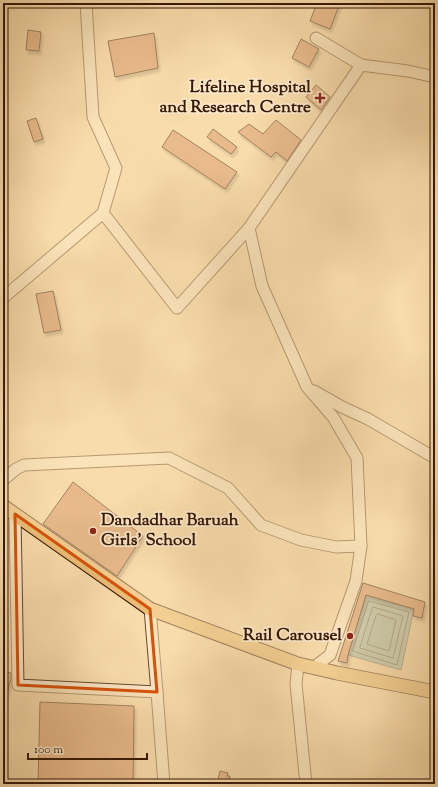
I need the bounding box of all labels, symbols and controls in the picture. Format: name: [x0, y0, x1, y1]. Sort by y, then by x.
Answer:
place label: Lifeline Hospital and Research Centre: [160, 76, 311, 120]
marker: Lifeline Hospital and Research Centre: [314, 92, 326, 104]
place label: Dandadhar Baruah Girls' School: [101, 509, 239, 553]
marker: Dandadhar Baruah Girls' School: [88, 526, 98, 536]
place label: Rail Carousel: [243, 624, 342, 648]
marker: Rail Carousel: [345, 631, 355, 641]
scale bar: [28, 735, 147, 761]
text: 100 m: [34, 741, 63, 759]

